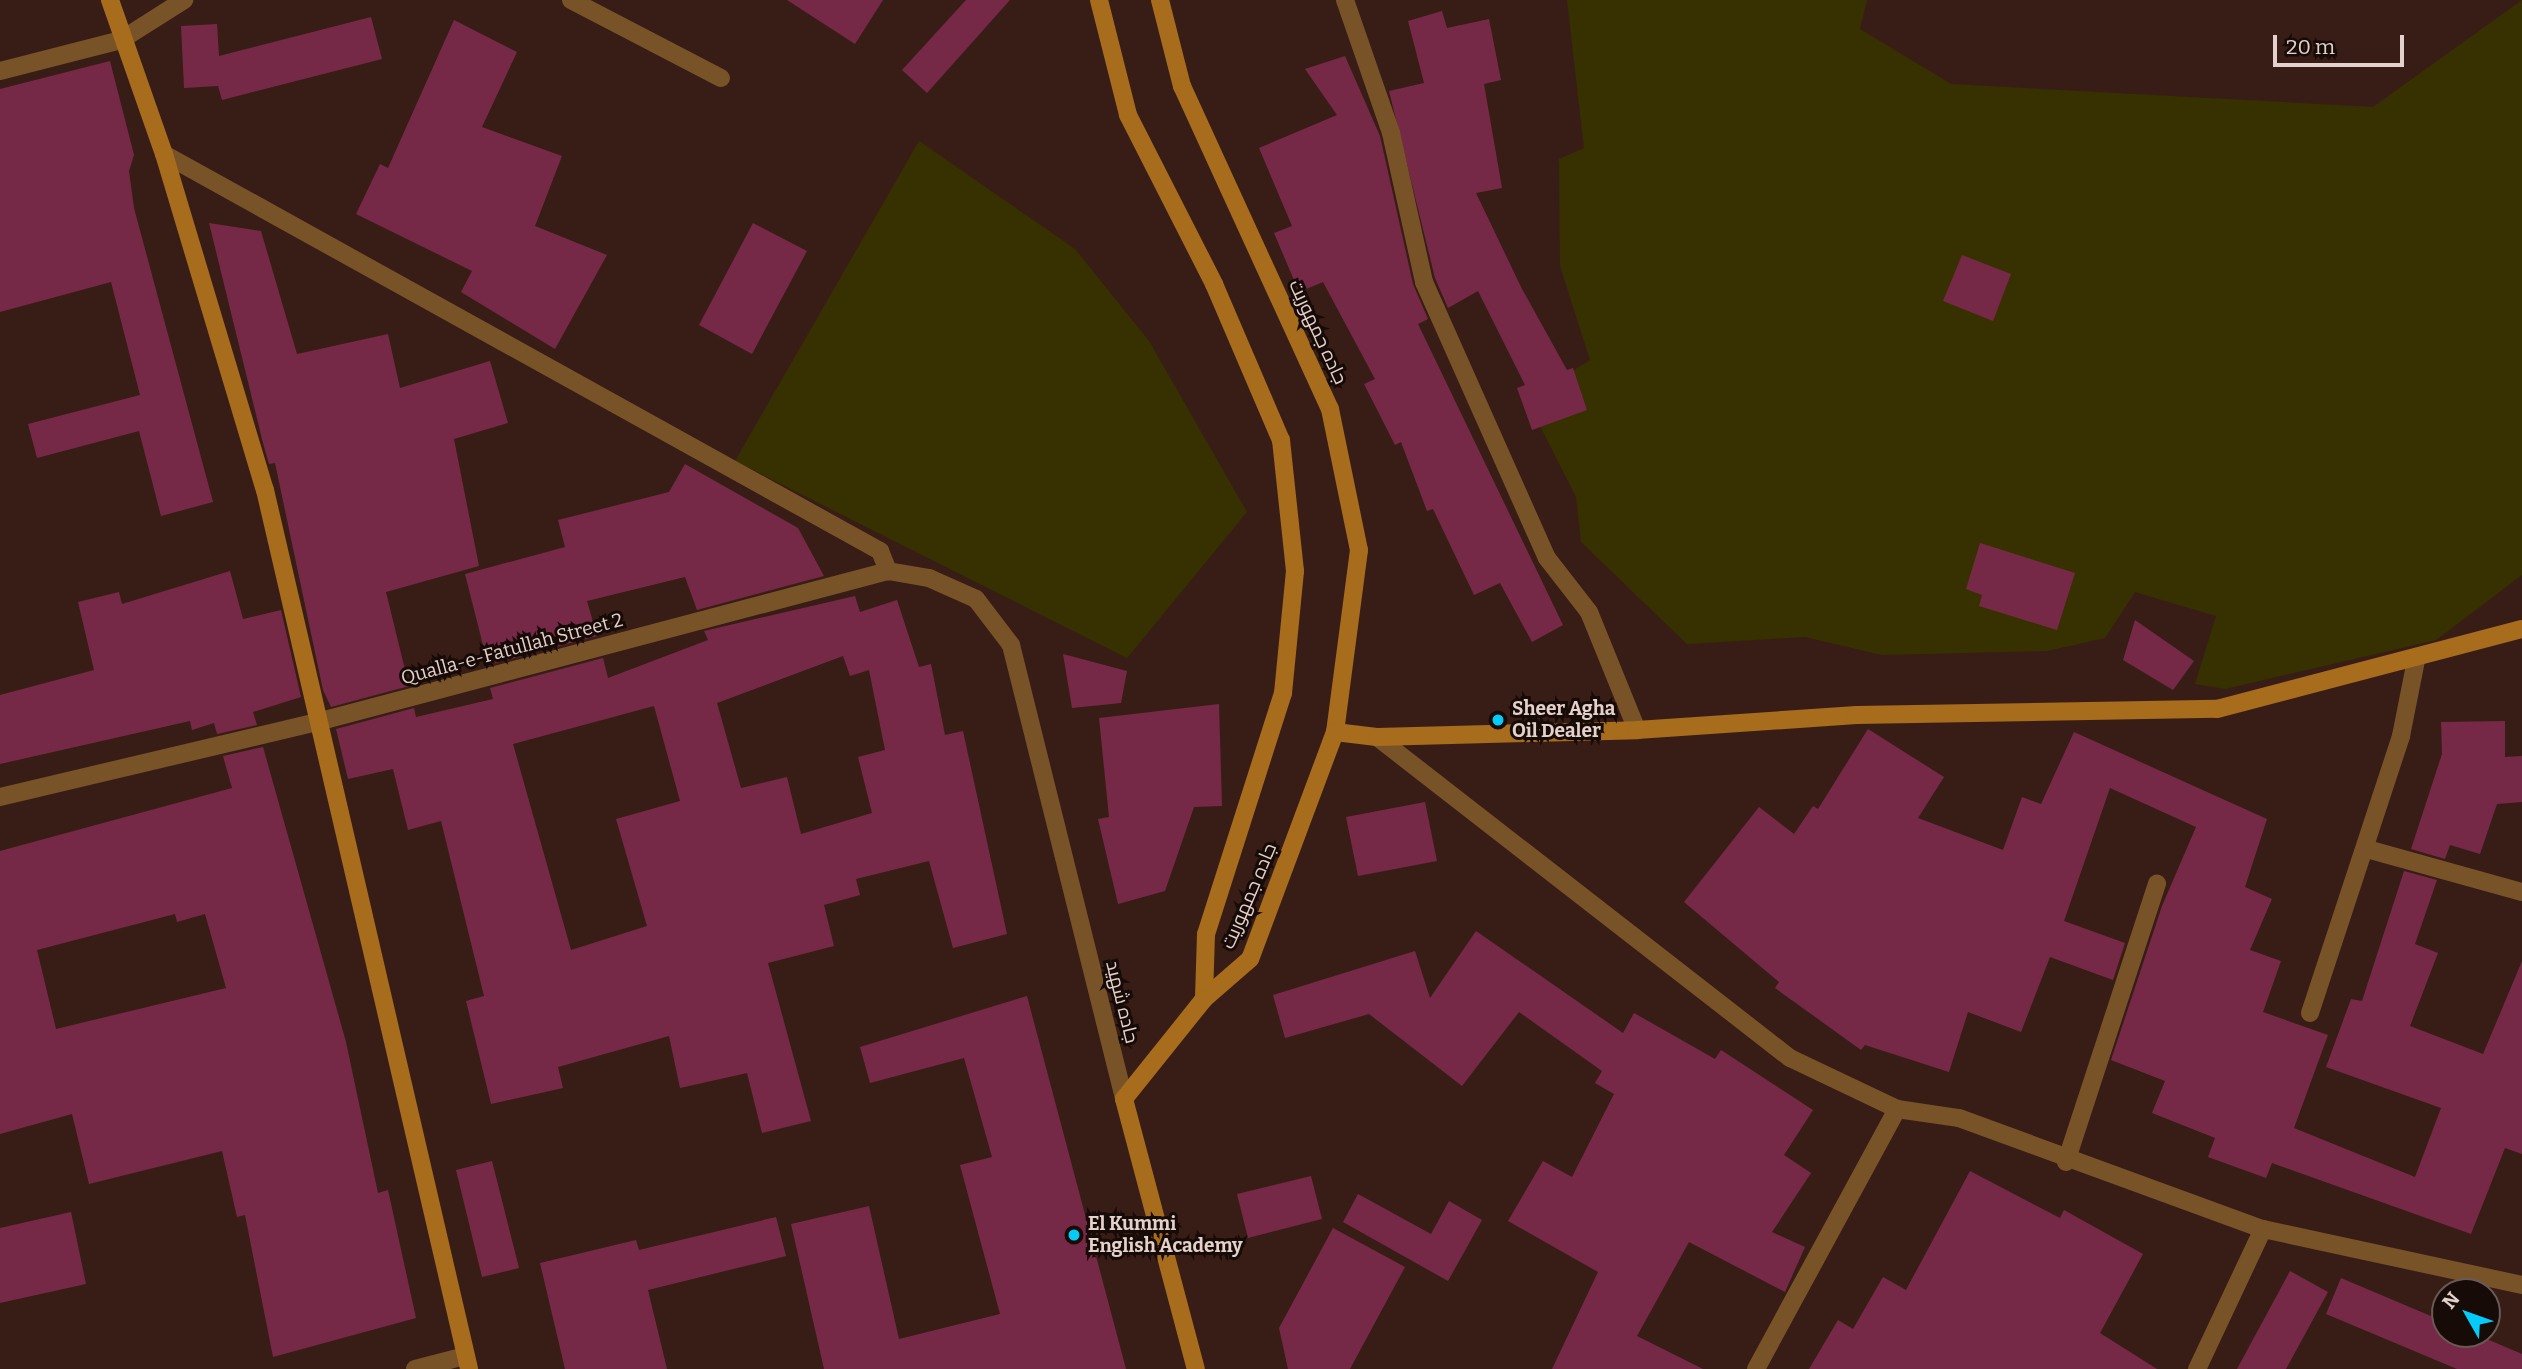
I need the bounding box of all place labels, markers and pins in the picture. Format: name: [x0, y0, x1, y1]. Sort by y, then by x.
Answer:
place label: Sheer Agha Oil Dealer: [1512, 698, 1615, 742]
marker: Sheer Agha Oil Dealer: [1490, 712, 1506, 728]
place label: El Kummi English Academy: [1088, 1213, 1243, 1257]
marker: El Kummi English Academy: [1066, 1227, 1082, 1243]

